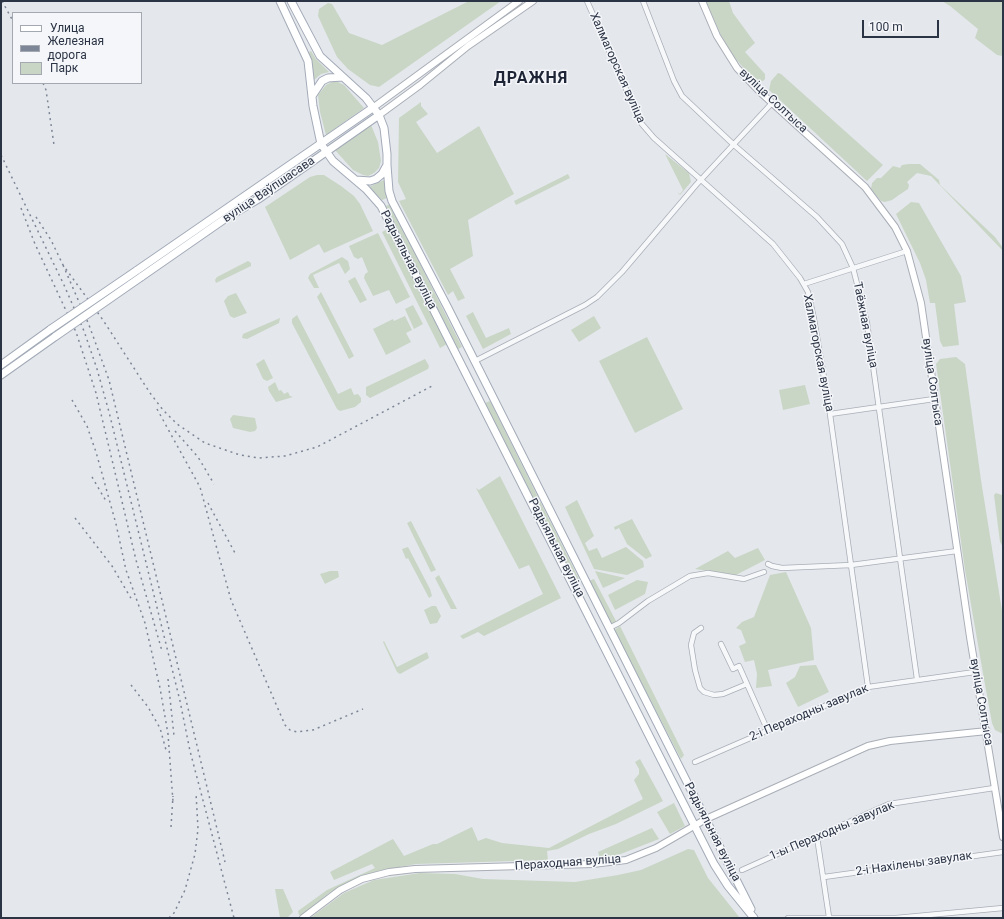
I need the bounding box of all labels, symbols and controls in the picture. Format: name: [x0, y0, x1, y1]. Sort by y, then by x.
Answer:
street label: Халмагорская вуліца: [586, 10, 648, 126]
legend: [12, 12, 142, 84]
scale bar: [864, 12, 941, 38]
text: 100 m: [869, 20, 903, 34]
text: Улица: [50, 21, 85, 35]
text: Железная дорога: [48, 34, 104, 62]
text: Парк: [50, 61, 78, 75]
street label: вуліца Солтыса: [736, 66, 810, 136]
district label: ДРАЖНЯ: [494, 69, 568, 89]
street label: вуліца Ваўпшасава: [220, 154, 318, 226]
street label: Радыяльная вуліца: [377, 208, 439, 312]
street label: Таёжная вуліца: [850, 281, 880, 369]
street label: Халмагорская вуліца: [800, 293, 836, 413]
street label: вуліца Солтыса: [919, 337, 945, 427]
street label: Радыяльная вуліца: [525, 496, 587, 600]
street label: вуліца Солтыса: [966, 657, 996, 747]
street label: 2-і Пераходны завулак: [747, 681, 871, 745]
street label: Радыяльная вуліца: [681, 780, 743, 884]
street label: 1-ы Пераходны завулак: [767, 798, 897, 864]
street label: 2-і Нахілены завулак: [855, 849, 973, 879]
street label: Пераходная вуліца: [514, 852, 622, 874]

